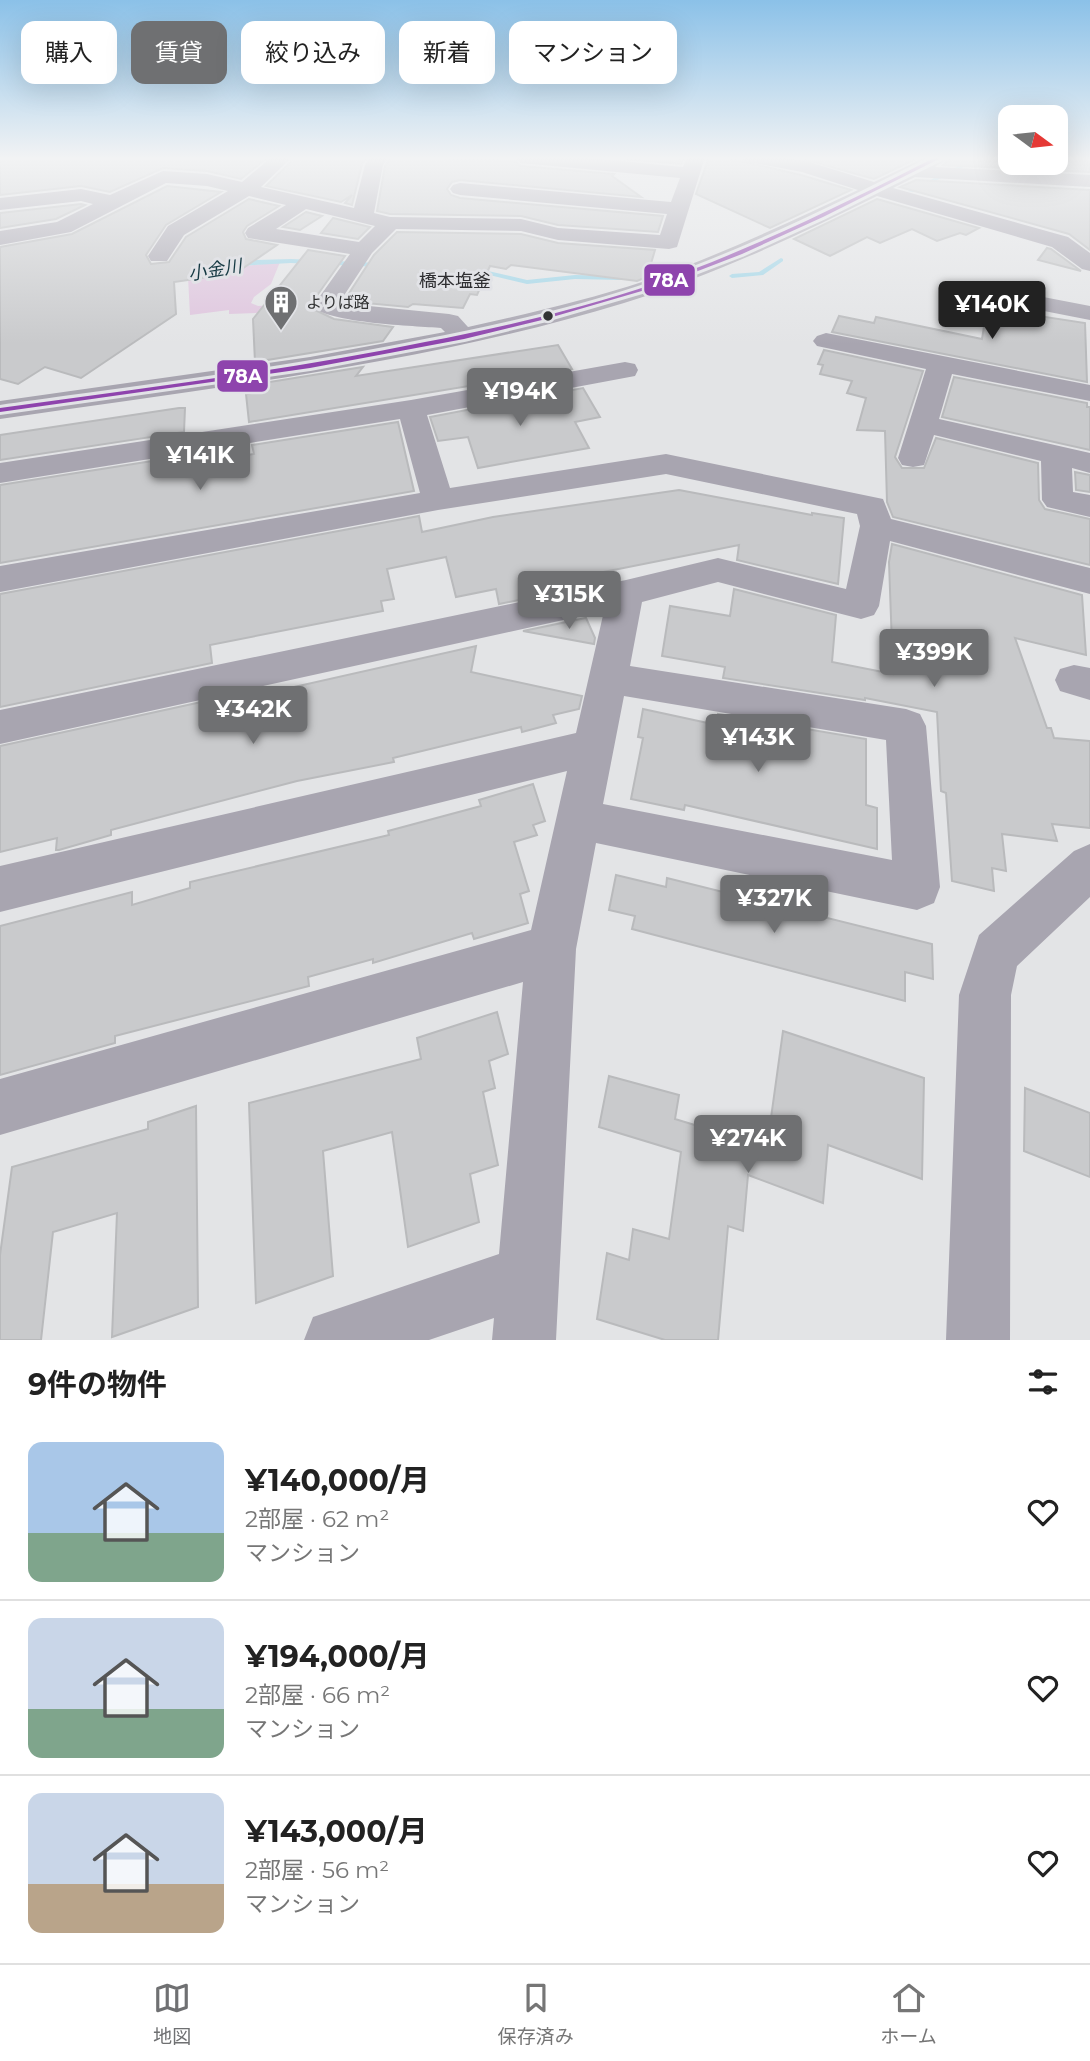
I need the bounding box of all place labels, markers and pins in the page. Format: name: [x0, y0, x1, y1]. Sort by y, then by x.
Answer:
pin: ¥140K: [943, 282, 1041, 341]
building icon: よりば路: [262, 283, 300, 332]
place label: よりば路: [306, 293, 370, 312]
unlabelled marker: [541, 309, 555, 323]
pin: ¥194K: [471, 368, 569, 428]
pin: ¥141K: [151, 433, 249, 492]
pin: ¥315K: [520, 572, 618, 631]
pin: ¥399K: [885, 630, 983, 689]
pin: ¥342K: [204, 686, 302, 746]
pin: ¥143K: [709, 714, 807, 774]
pin: ¥327K: [725, 876, 823, 935]
pin: ¥274K: [699, 1116, 797, 1175]

